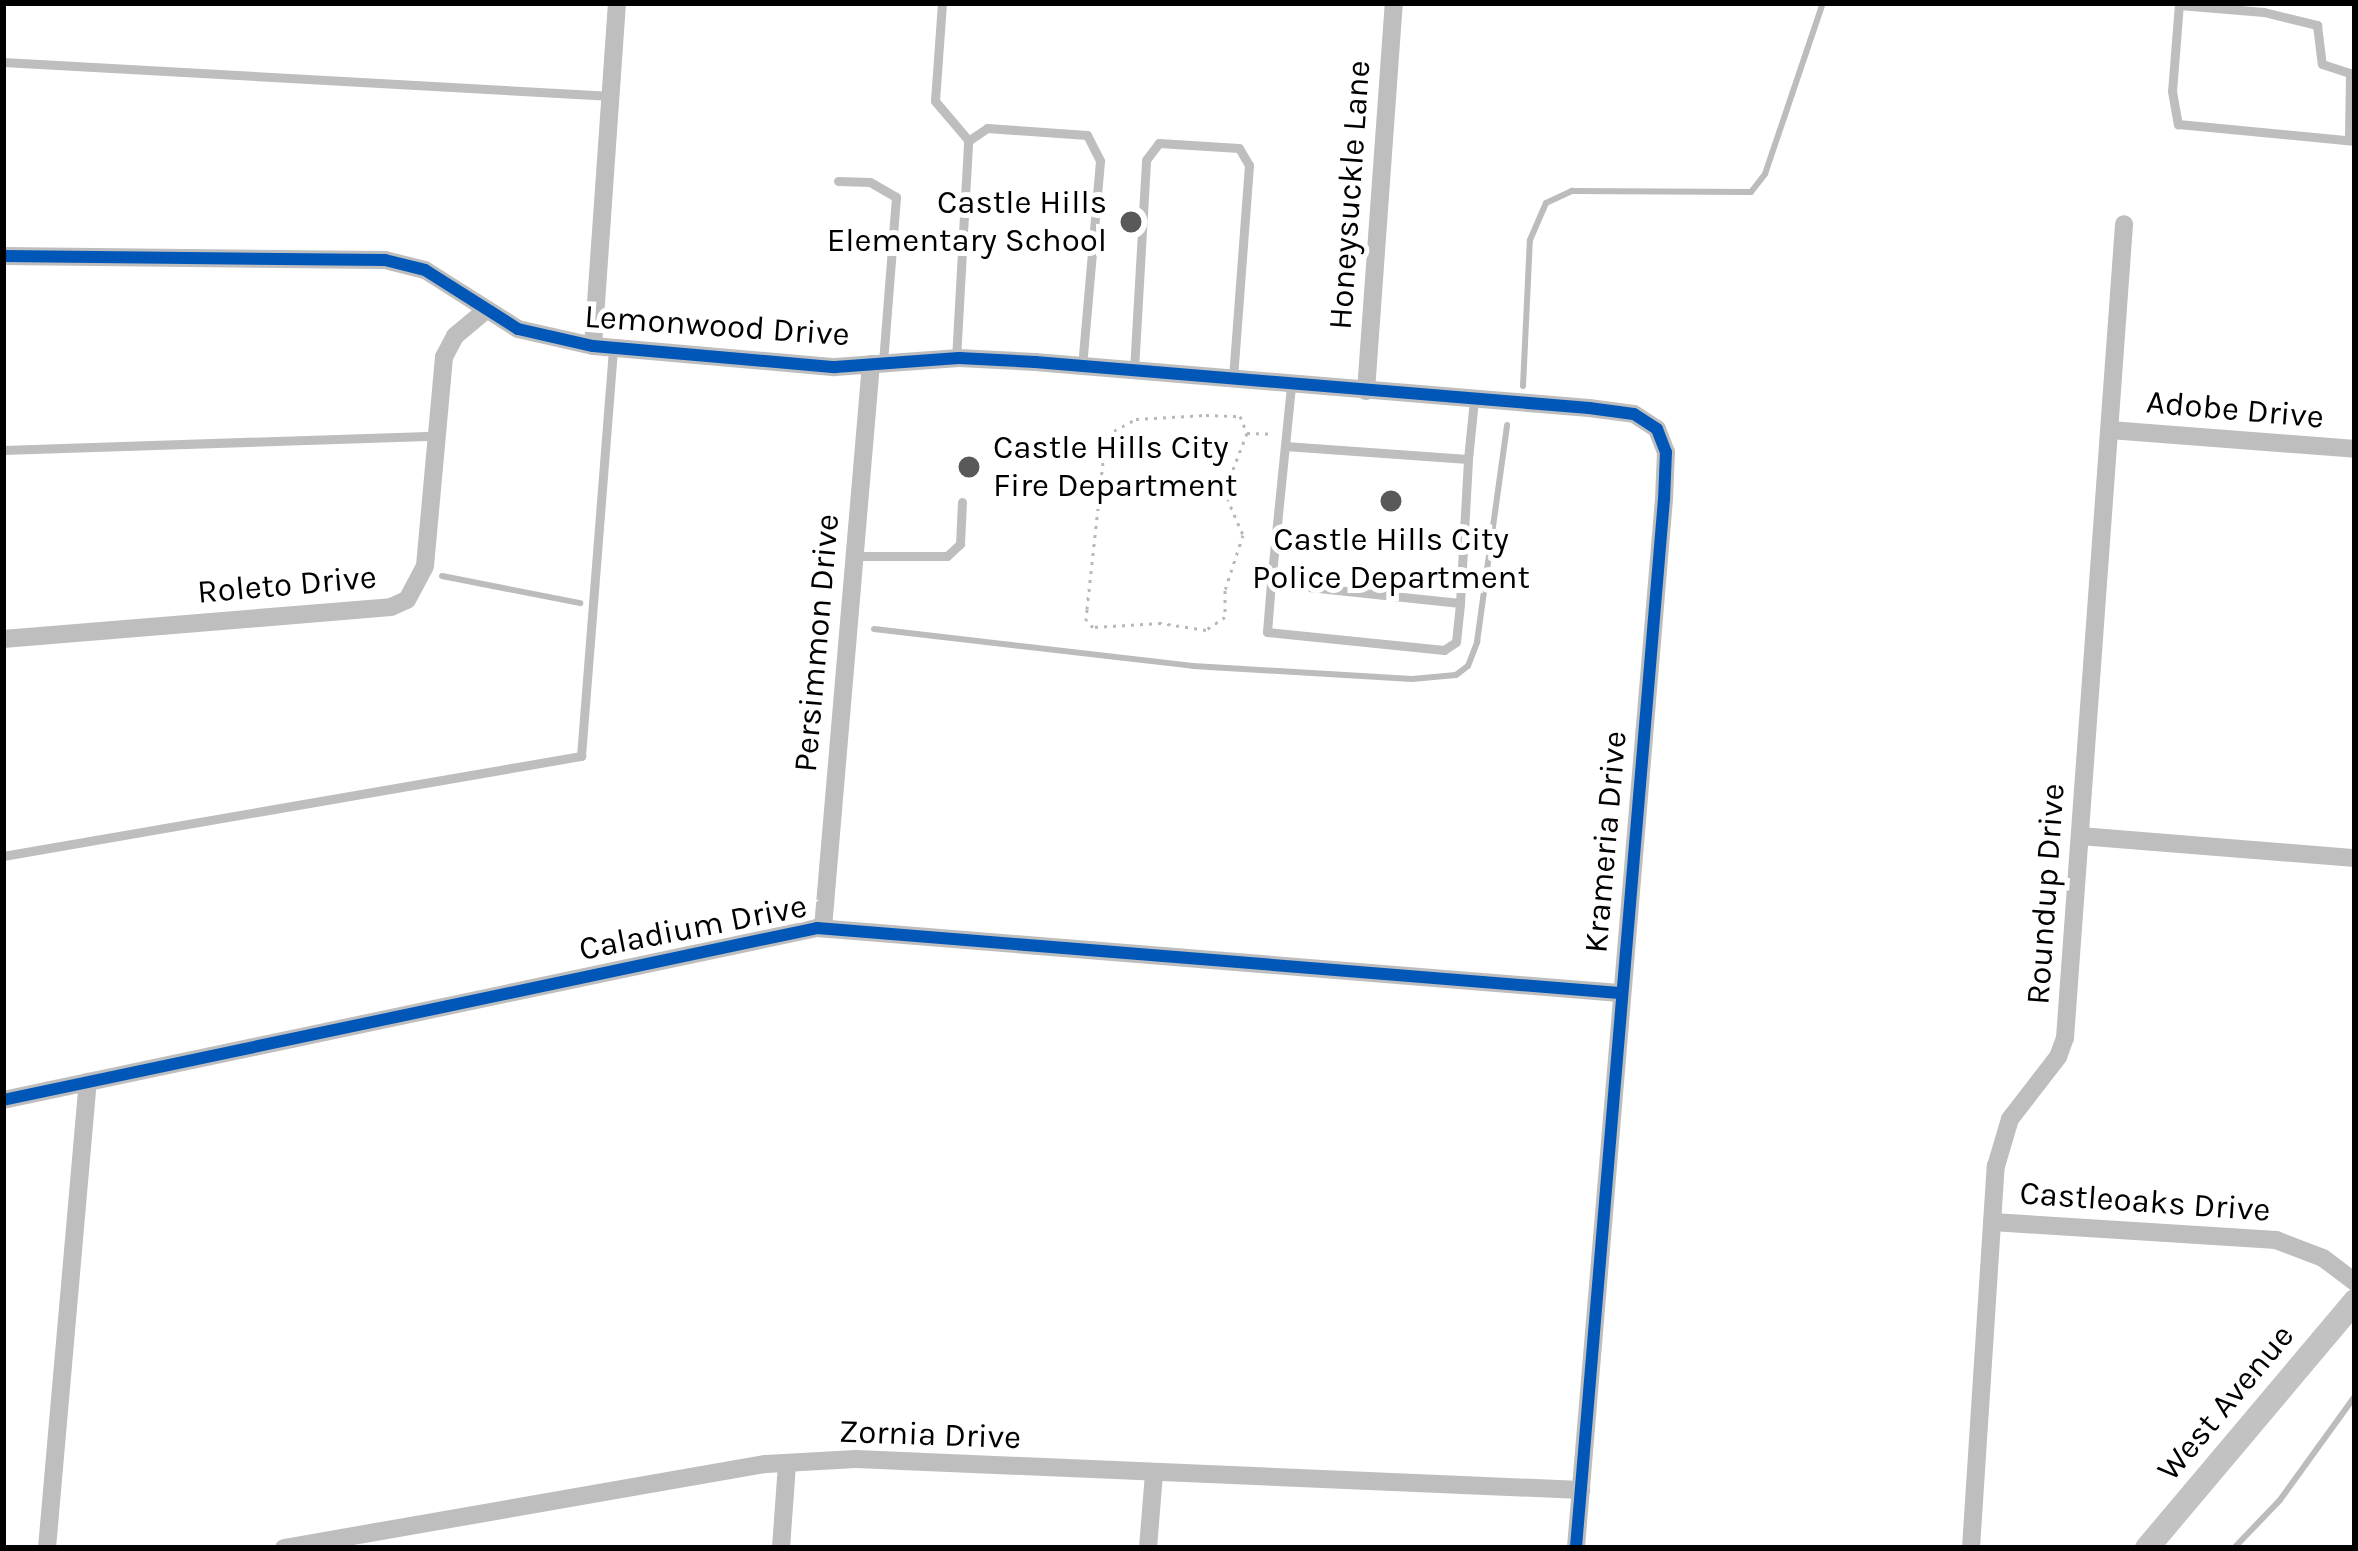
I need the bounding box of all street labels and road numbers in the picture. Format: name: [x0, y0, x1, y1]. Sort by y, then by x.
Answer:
street label: Honeysuckle Lane: [1321, 59, 1379, 331]
street label: Lemonwood Drive: [583, 297, 851, 355]
street label: Adobe Drive: [2145, 383, 2325, 437]
street label: Persimmon Drive: [786, 512, 848, 774]
street label: Roleto Drive: [196, 557, 378, 613]
street label: Krameria Drive: [1577, 729, 1635, 955]
street label: Roundup Drive: [2019, 782, 2073, 1006]
street label: Caladium Drive: [576, 887, 810, 969]
street label: Castleoaks Drive: [2018, 1173, 2272, 1231]
street label: West Avenue: [2149, 1317, 2303, 1489]
street label: Zornia Drive: [838, 1412, 1022, 1458]

